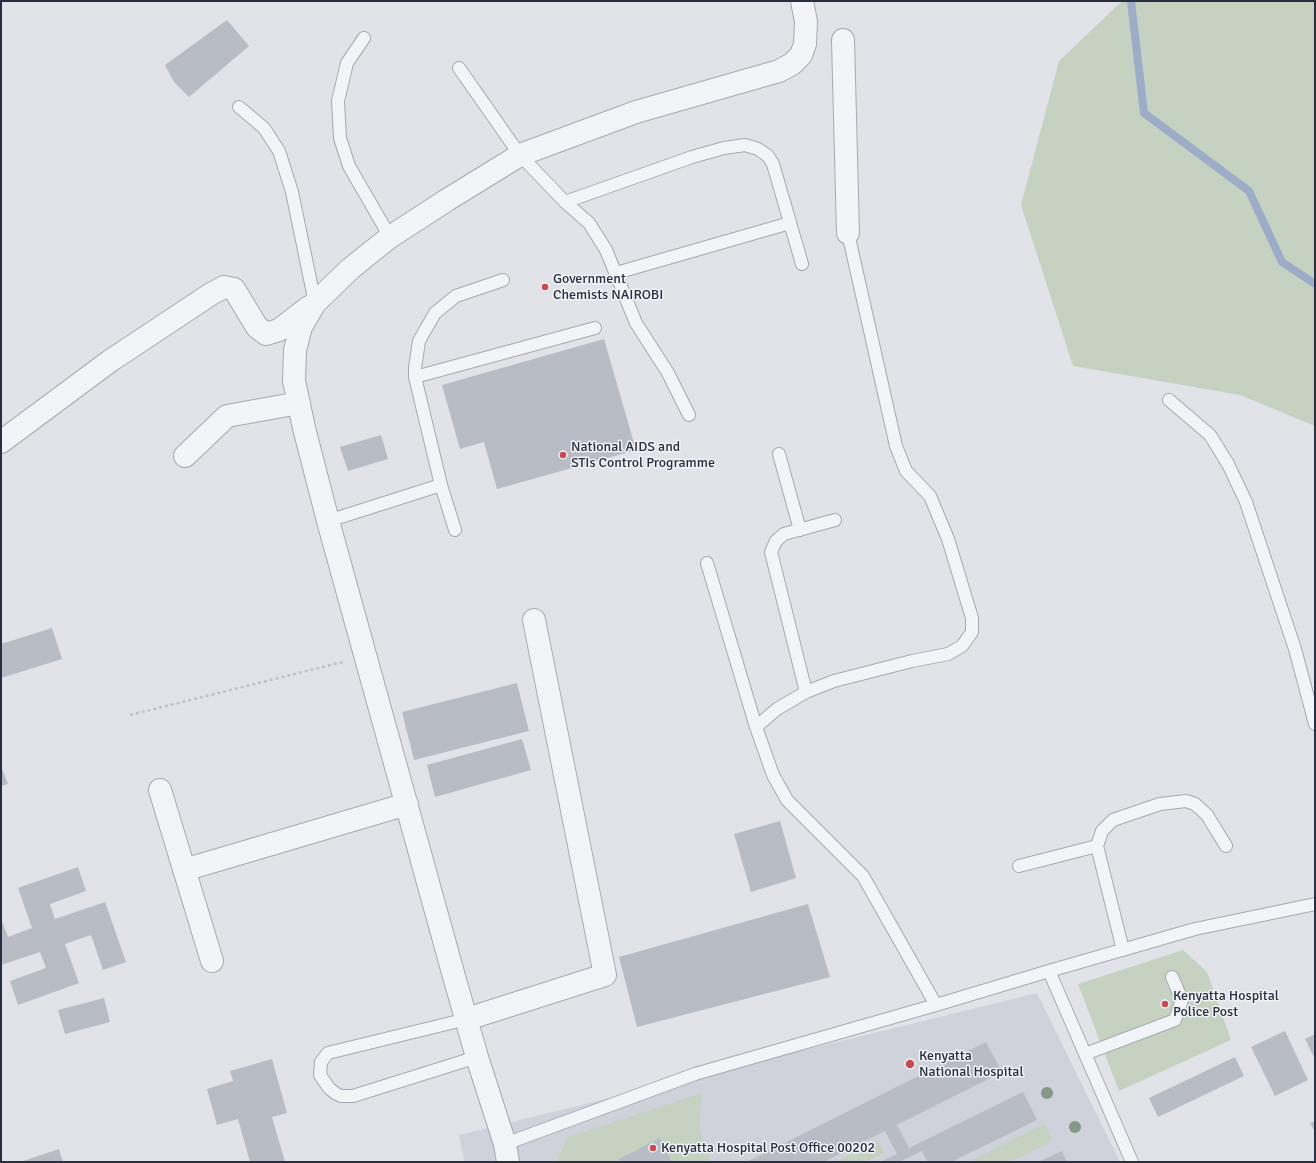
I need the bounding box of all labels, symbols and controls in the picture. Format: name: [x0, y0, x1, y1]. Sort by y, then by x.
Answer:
place label: Government Chemists NAIROBI: [553, 271, 663, 304]
marker: Government Chemists NAIROBI: [540, 282, 550, 292]
place label: National AIDS and STIs Control Programme: [571, 439, 715, 472]
marker: National AIDS and STIs Control Programme: [558, 450, 568, 460]
place label: Kenyatta Hospital Police Post: [1173, 988, 1279, 1020]
marker: Kenyatta Hospital Police Post: [1160, 999, 1170, 1009]
place label: Kenyatta National Hospital: [919, 1048, 1024, 1080]
marker: Kenyatta National Hospital: [904, 1058, 916, 1070]
place label: Kenyatta Hospital Post Office 00202: [661, 1140, 875, 1156]
marker: Kenyatta Hospital Post Office 00202: [648, 1143, 658, 1153]

